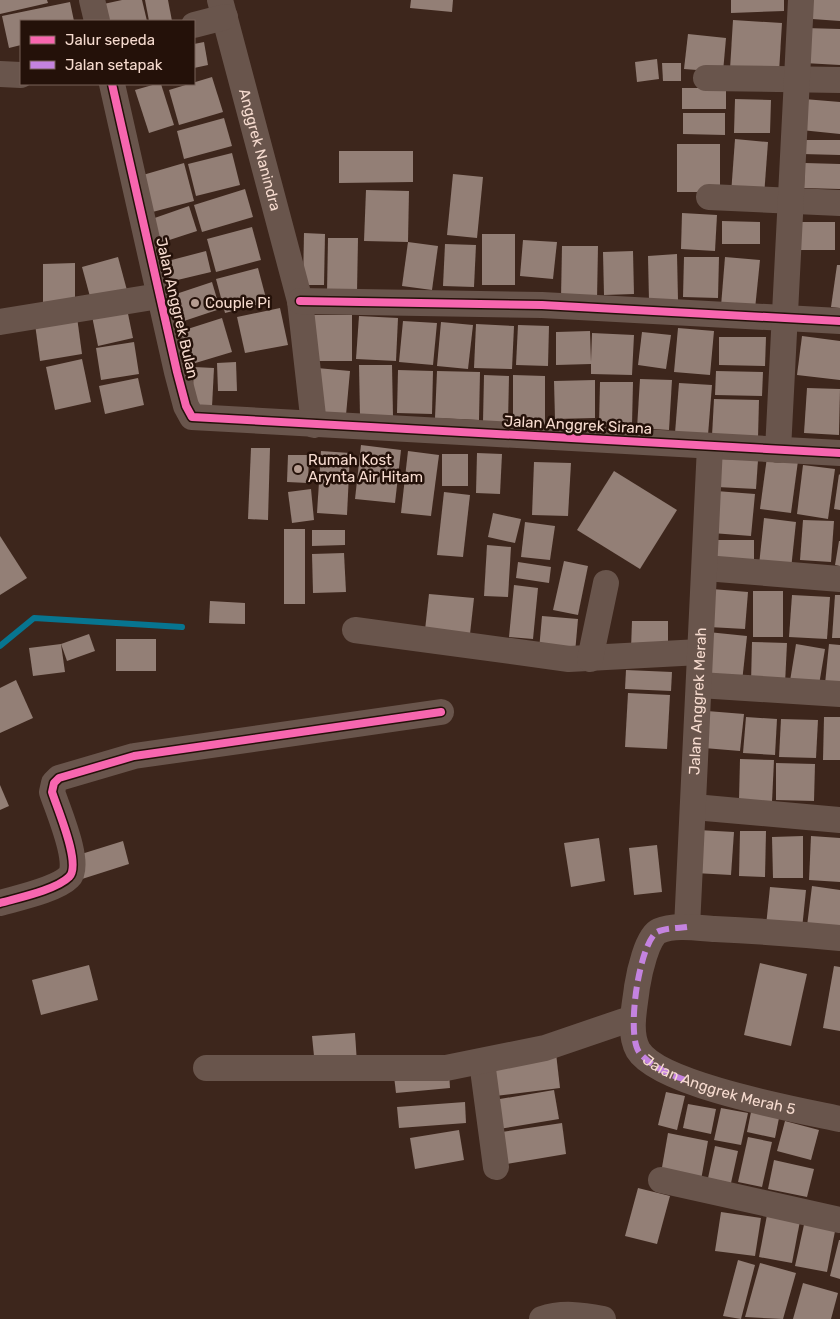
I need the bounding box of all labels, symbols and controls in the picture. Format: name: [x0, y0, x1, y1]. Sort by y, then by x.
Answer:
legend: [20, 20, 195, 85]
text: Jalur sepeda: [65, 31, 155, 49]
text: Jalan setapak: [65, 56, 163, 74]
street label: Anggrek Nanindra: [235, 87, 285, 213]
street label: Jalan Anggrek Bulan: [152, 236, 202, 380]
place label: Couple Pi: [205, 294, 271, 312]
marker: Couple Pi: [189, 297, 201, 309]
street label: Jalan Anggrek Sirana: [503, 412, 653, 438]
place label: Rumah Kost Arynta Air Hitam: [308, 451, 423, 486]
marker: Rumah Kost Arynta Air Hitam: [292, 463, 304, 475]
street label: Jalan Anggrek Merah: [685, 627, 710, 775]
street label: Jalan Anggrek Merah 5: [639, 1051, 797, 1119]

